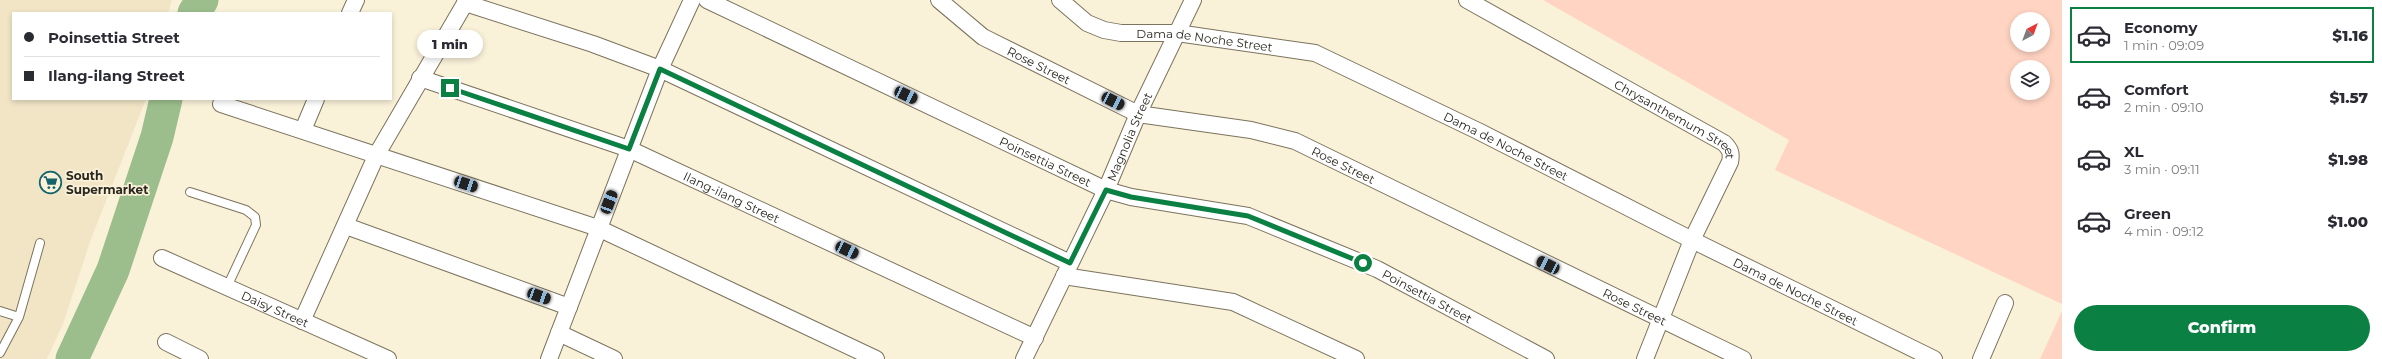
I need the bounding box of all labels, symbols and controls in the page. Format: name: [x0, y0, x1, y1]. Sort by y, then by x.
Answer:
north arrow: [2010, 12, 2050, 52]
map controls: [2010, 12, 2050, 100]
icon: car: [2076, 17, 2112, 53]
text: Economy: [2124, 18, 2197, 37]
street label: Dama de Noche Street: [1136, 25, 1274, 54]
text: $1.16: [2333, 26, 2368, 45]
text: Poinsettia Street: [48, 28, 180, 47]
callout: 1 min: [417, 30, 483, 58]
text: 1 min: [432, 36, 468, 52]
text: 1 min · 09:09: [2124, 37, 2204, 53]
street label: Rose Street: [1005, 43, 1073, 87]
button: layers: [2010, 60, 2050, 100]
text: Ilang-ilang Street: [48, 66, 185, 85]
street label: Chrysanthemum Street: [1612, 76, 1738, 159]
route end: [441, 79, 459, 97]
icon: car: [2076, 79, 2112, 115]
text: Comfort: [2124, 80, 2189, 99]
car: [893, 84, 919, 106]
text: $1.57: [2330, 88, 2368, 107]
car: [1100, 90, 1126, 112]
street label: Magnolia Street: [1103, 90, 1155, 183]
text: 2 min · 09:10: [2124, 99, 2204, 115]
street label: Dama de Noche Street: [1441, 108, 1571, 183]
street label: Poinsettia Street: [997, 133, 1094, 190]
icon: car: [2076, 141, 2112, 177]
text: XL: [2124, 142, 2143, 161]
street label: Rose Street: [1309, 143, 1378, 186]
text: $1.98: [2328, 150, 2368, 169]
text: 3 min · 09:11: [2124, 161, 2200, 177]
place label: South Supermarket: [66, 168, 149, 197]
street label: Ilang-ilang Street: [681, 168, 782, 226]
supermarket icon: South Supermarket: [37, 169, 63, 195]
car: [453, 175, 479, 193]
car: [599, 189, 619, 215]
icon: car: [2076, 203, 2112, 239]
text: Green: [2124, 204, 2171, 223]
text: $1.00: [2328, 212, 2368, 231]
text: 4 min · 09:12: [2124, 223, 2204, 239]
car: [834, 239, 860, 261]
route start: [1354, 254, 1372, 272]
car: [1535, 254, 1561, 276]
street label: Dama de Noche Street: [1731, 254, 1861, 328]
street label: Poinsettia Street: [1380, 266, 1475, 326]
street label: Rose Street: [1601, 285, 1669, 328]
car: [526, 286, 552, 306]
street label: Daisy Street: [239, 287, 311, 330]
button: Confirm: [2074, 305, 2370, 351]

